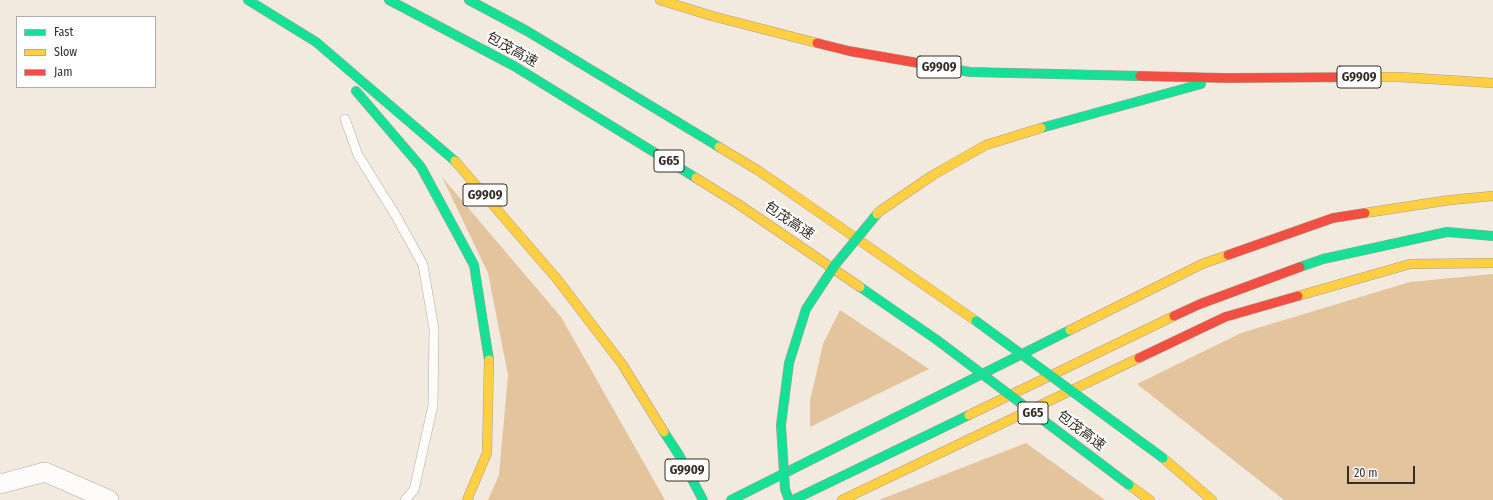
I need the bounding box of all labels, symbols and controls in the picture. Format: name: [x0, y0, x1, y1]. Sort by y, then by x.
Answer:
legend: [16, 16, 156, 88]
text: Fast: [54, 25, 73, 39]
street label: 包茂高速: [483, 29, 541, 71]
text: Slow: [54, 45, 77, 59]
road number: G9909: [917, 56, 961, 78]
text: Jam: [54, 65, 72, 79]
road number: G9909: [1337, 66, 1381, 88]
road number: G65: [654, 150, 684, 172]
road number: G9909: [463, 184, 507, 206]
street label: 包茂高速: [761, 198, 817, 244]
road number: G65: [1018, 402, 1048, 424]
street label: 包茂高速: [1054, 407, 1108, 455]
scale bar: [1349, 458, 1417, 484]
road number: G9909: [665, 459, 709, 481]
text: 20 m: [1354, 466, 1378, 480]

